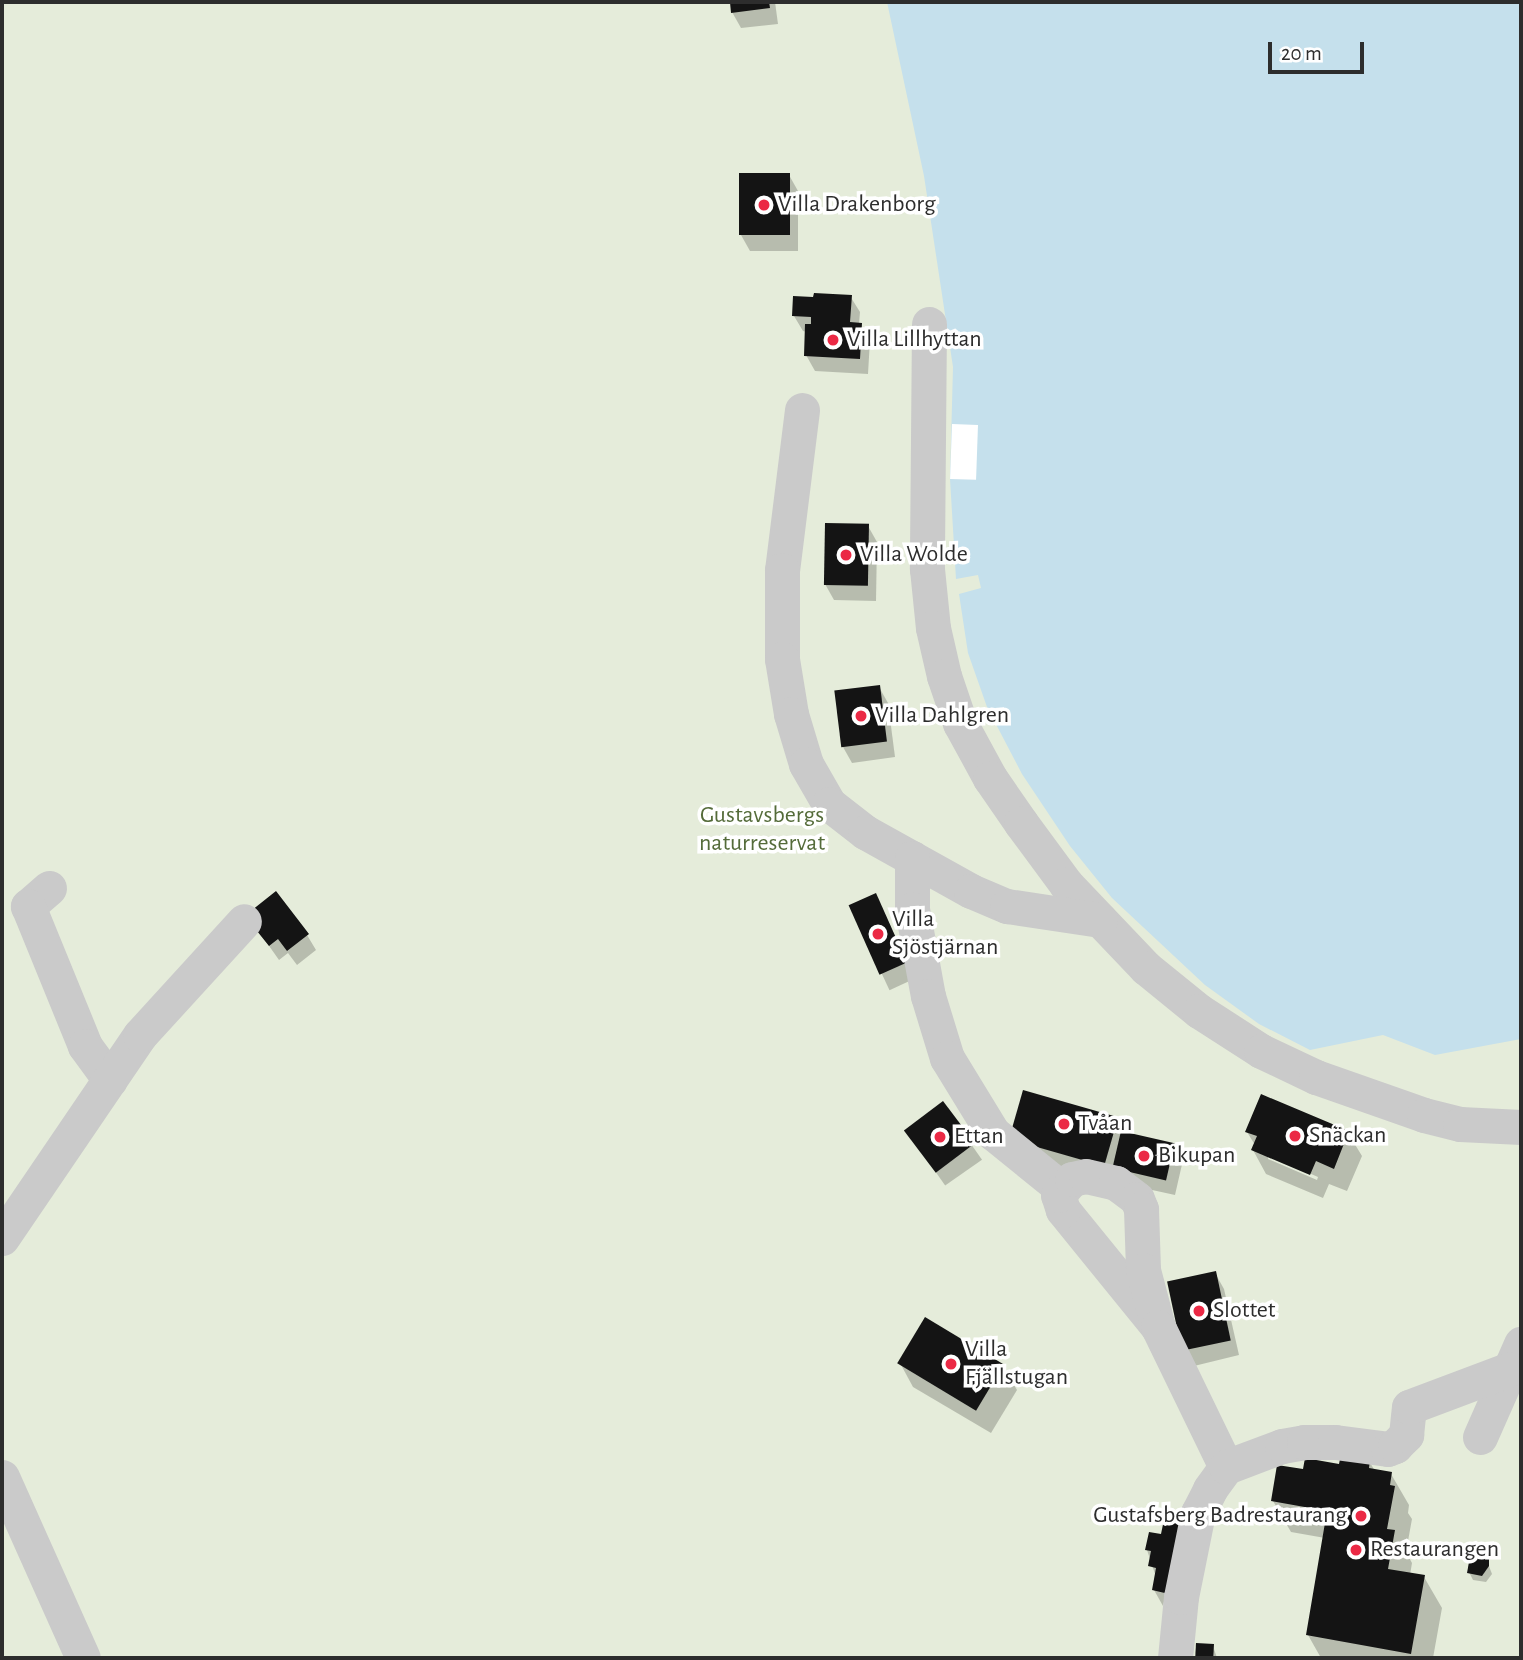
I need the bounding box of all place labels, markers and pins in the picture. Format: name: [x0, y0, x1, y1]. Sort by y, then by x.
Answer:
place label: Villa Drakenborg: [778, 191, 936, 219]
marker: Villa Drakenborg: [756, 197, 772, 213]
place label: Villa Lillhyttan: [847, 326, 982, 354]
marker: Villa Lillhyttan: [825, 332, 841, 348]
place label: Villa Wolde: [860, 541, 968, 569]
marker: Villa Wolde: [838, 547, 854, 563]
place label: Villa Dahlgren: [875, 702, 1009, 730]
marker: Villa Dahlgren: [853, 708, 869, 724]
place label: Villa Sjöstjärnan: [892, 906, 998, 962]
marker: Villa Sjöstjärnan: [870, 926, 886, 942]
place label: Tvåan: [1078, 1110, 1132, 1138]
marker: Tvåan: [1056, 1116, 1072, 1132]
place label: Snäckan: [1309, 1122, 1386, 1150]
place label: Ettan: [954, 1123, 1004, 1151]
marker: Snäckan: [1287, 1128, 1303, 1144]
marker: Ettan: [932, 1129, 948, 1145]
place label: Bikupan: [1158, 1142, 1235, 1170]
marker: Bikupan: [1136, 1148, 1152, 1164]
place label: Slottet: [1213, 1297, 1275, 1325]
marker: Slottet: [1191, 1303, 1207, 1319]
place label: Villa Fjällstugan: [965, 1336, 1068, 1392]
marker: Villa Fjällstugan: [943, 1356, 959, 1372]
place label: Gustafsberg Badrestaurang: [1093, 1502, 1347, 1530]
marker: Gustafsberg Badrestaurang: [1353, 1508, 1369, 1524]
place label: Restaurangen: [1370, 1536, 1499, 1564]
marker: Restaurangen: [1348, 1542, 1364, 1558]

